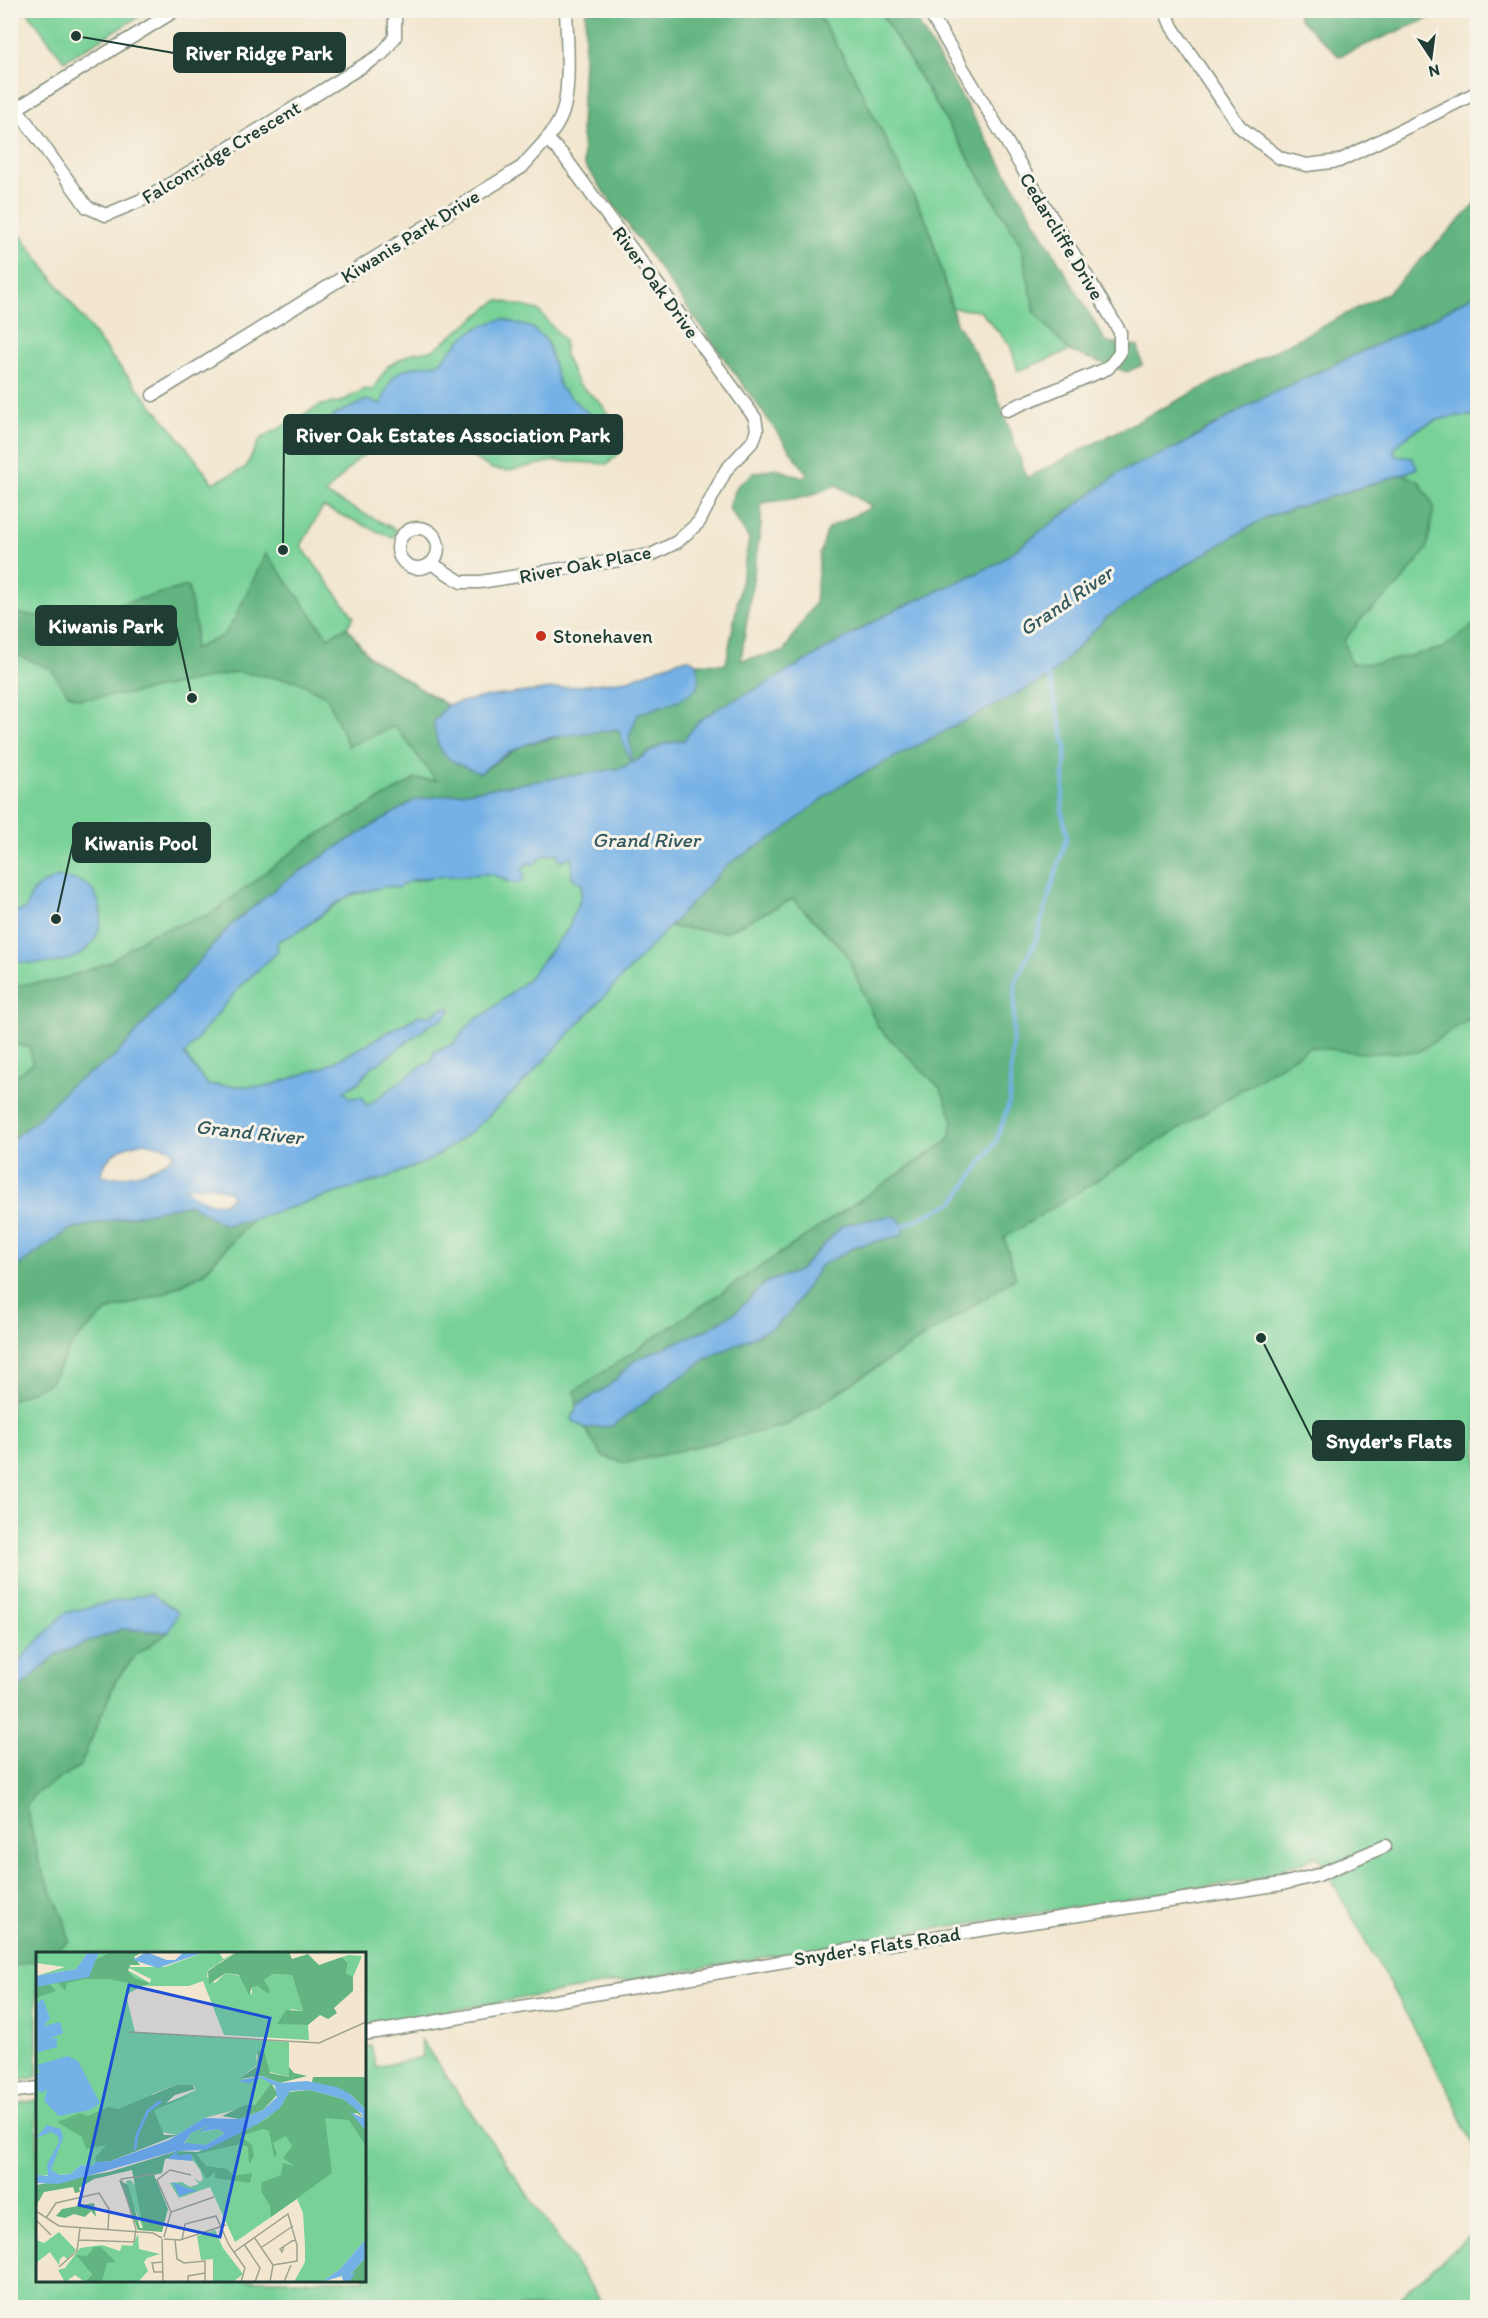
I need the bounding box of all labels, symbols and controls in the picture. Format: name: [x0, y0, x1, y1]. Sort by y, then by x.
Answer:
north arrow: [1401, 27, 1461, 87]
callout: River Ridge Park: [174, 33, 345, 72]
text: River Ridge Park: [185, 40, 334, 66]
text: N: [1427, 61, 1442, 82]
street label: Falconridge Crescent: [137, 95, 305, 209]
street label: Cedarcliffe Drive: [1015, 168, 1109, 304]
street label: Kiwanis Park Drive: [336, 184, 484, 288]
street label: River Oak Drive: [607, 221, 705, 343]
callout: River Oak Estates Association Park: [284, 415, 622, 454]
text: River Oak Estates Association Park: [296, 422, 610, 447]
street label: River Oak Place: [517, 539, 653, 589]
water label: Grand River: [1014, 559, 1119, 641]
callout: Kiwanis Park: [36, 606, 176, 645]
text: Kiwanis Park: [48, 613, 164, 638]
place label: Stonehaven: [553, 624, 653, 648]
marker: Stonehaven: [534, 629, 548, 643]
callout: Kiwanis Pool: [73, 823, 210, 862]
water label: Grand River: [592, 827, 702, 852]
text: Kiwanis Pool: [85, 830, 198, 855]
water label: Grand River: [194, 1113, 306, 1150]
callout: Snyder's Flats: [1313, 1421, 1464, 1460]
text: Snyder's Flats: [1326, 1428, 1452, 1454]
street label: Snyder's Flats Road: [792, 1921, 962, 1971]
inset map: [36, 1952, 366, 2282]

